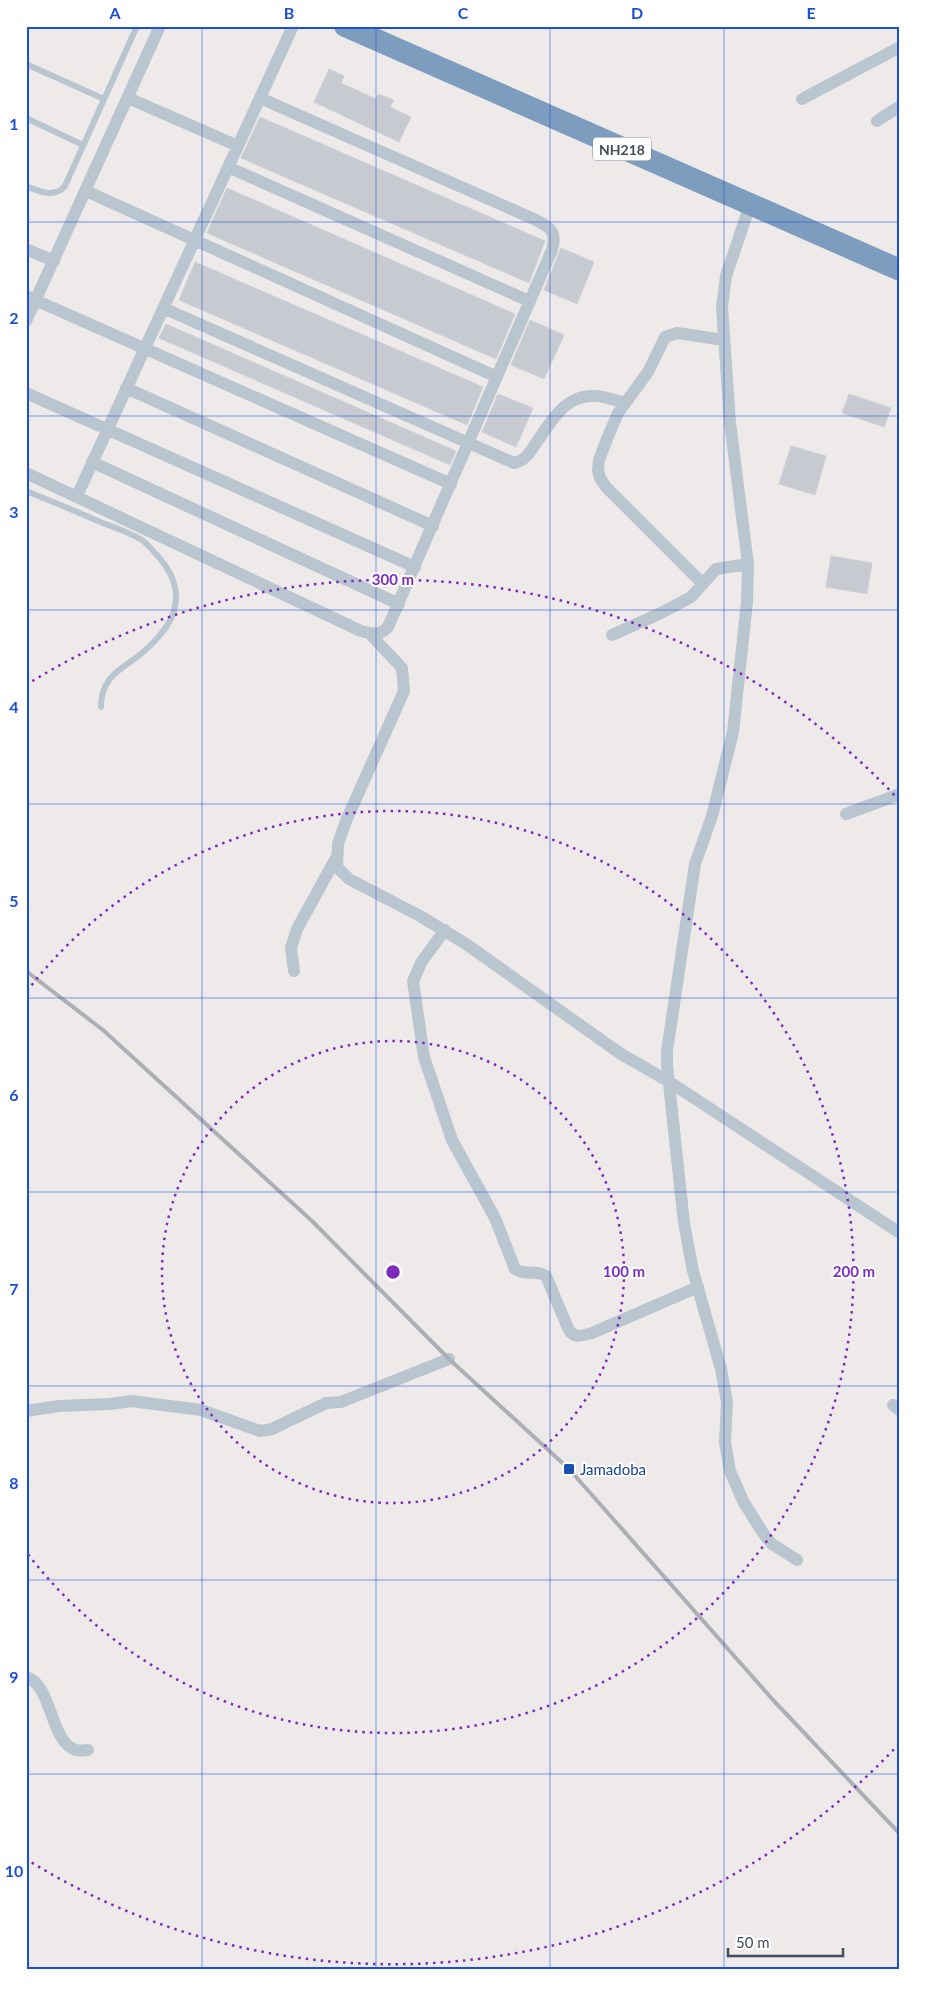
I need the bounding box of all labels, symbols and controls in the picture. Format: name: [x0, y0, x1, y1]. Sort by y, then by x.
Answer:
text: A: [108, 3, 121, 22]
text: B: [284, 3, 294, 22]
text: C: [458, 3, 469, 22]
text: D: [631, 3, 643, 22]
text: E: [806, 3, 816, 22]
text: 1: [9, 114, 19, 133]
road number: NH218: [593, 138, 651, 160]
text: 2: [9, 308, 19, 327]
text: 3: [9, 502, 19, 521]
text: 300 m: [372, 570, 414, 588]
text: 4: [9, 697, 19, 716]
text: 5: [9, 891, 19, 910]
text: 6: [9, 1085, 19, 1104]
text: 100 m: [603, 1262, 645, 1280]
text: 200 m: [833, 1262, 875, 1280]
centre of rings: [384, 1263, 402, 1281]
text: 7: [9, 1279, 19, 1298]
place label: Jamadoba: [580, 1460, 646, 1478]
marker: Jamadoba: [562, 1462, 576, 1476]
text: 8: [9, 1473, 19, 1492]
text: 9: [9, 1667, 19, 1686]
text: 10: [5, 1861, 23, 1880]
scale bar: [728, 1926, 844, 1958]
text: 50 m: [736, 1933, 770, 1951]

